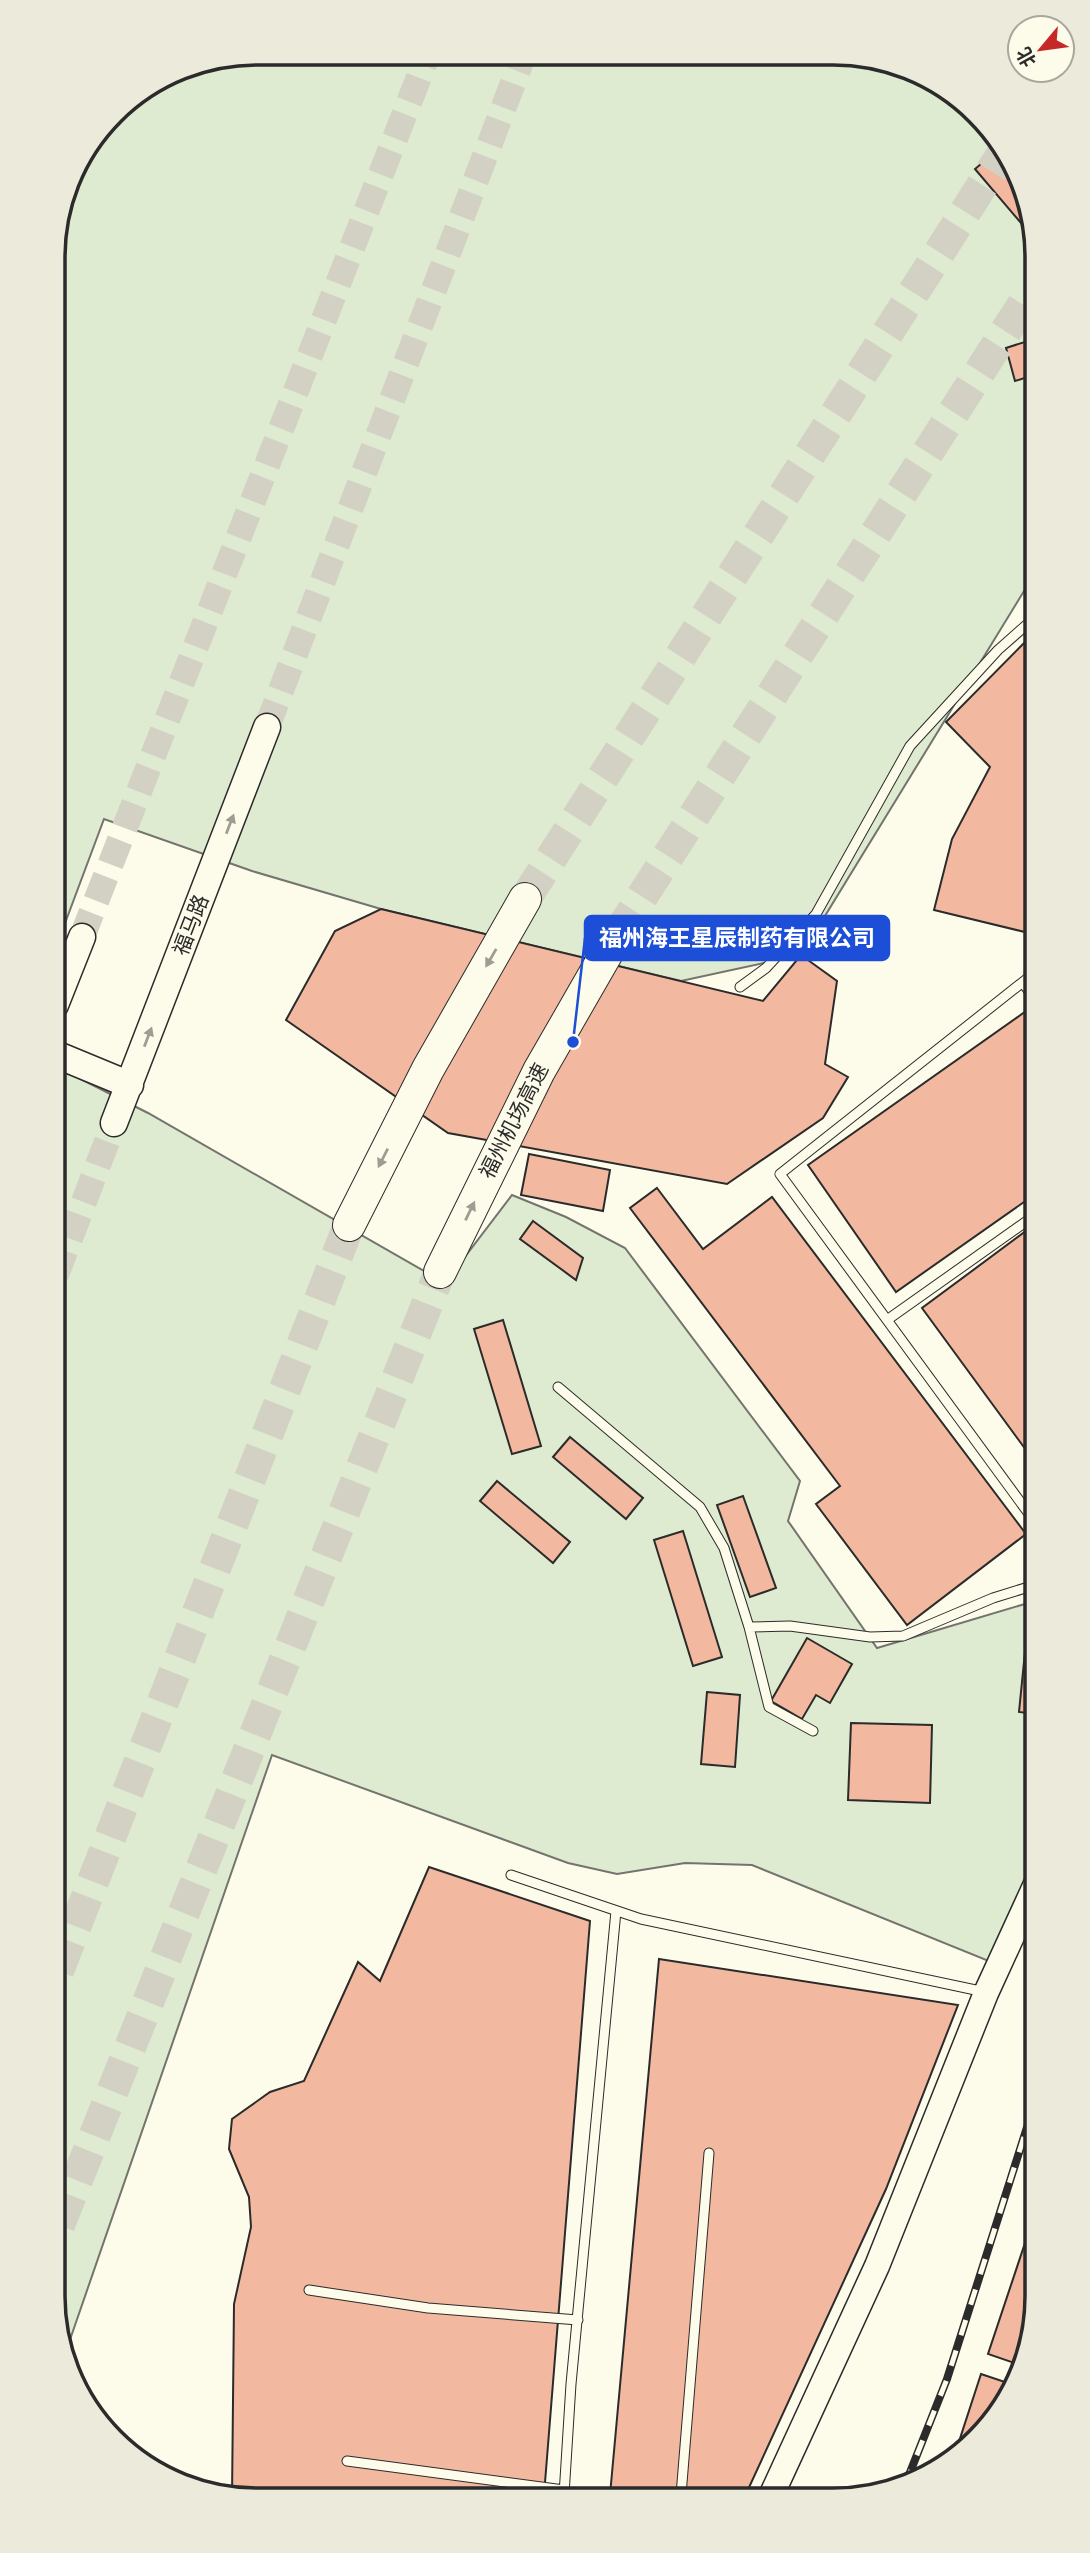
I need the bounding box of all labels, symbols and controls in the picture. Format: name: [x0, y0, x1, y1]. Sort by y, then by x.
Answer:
north arrow: [1006, 14, 1076, 84]
text: 北: [1011, 43, 1042, 71]
one-way arrow: [225, 814, 236, 835]
street label: 福马路: [167, 891, 215, 959]
callout: 福州海王星辰制药有限公司: [585, 916, 889, 960]
text: 福州海王星辰制药有限公司: [599, 923, 875, 953]
one-way arrow: [485, 948, 497, 968]
one-way arrow: [143, 1026, 154, 1047]
street label: 福州机场高速: [473, 1059, 555, 1183]
one-way arrow: [377, 1148, 388, 1168]
one-way arrow: [464, 1201, 475, 1221]

